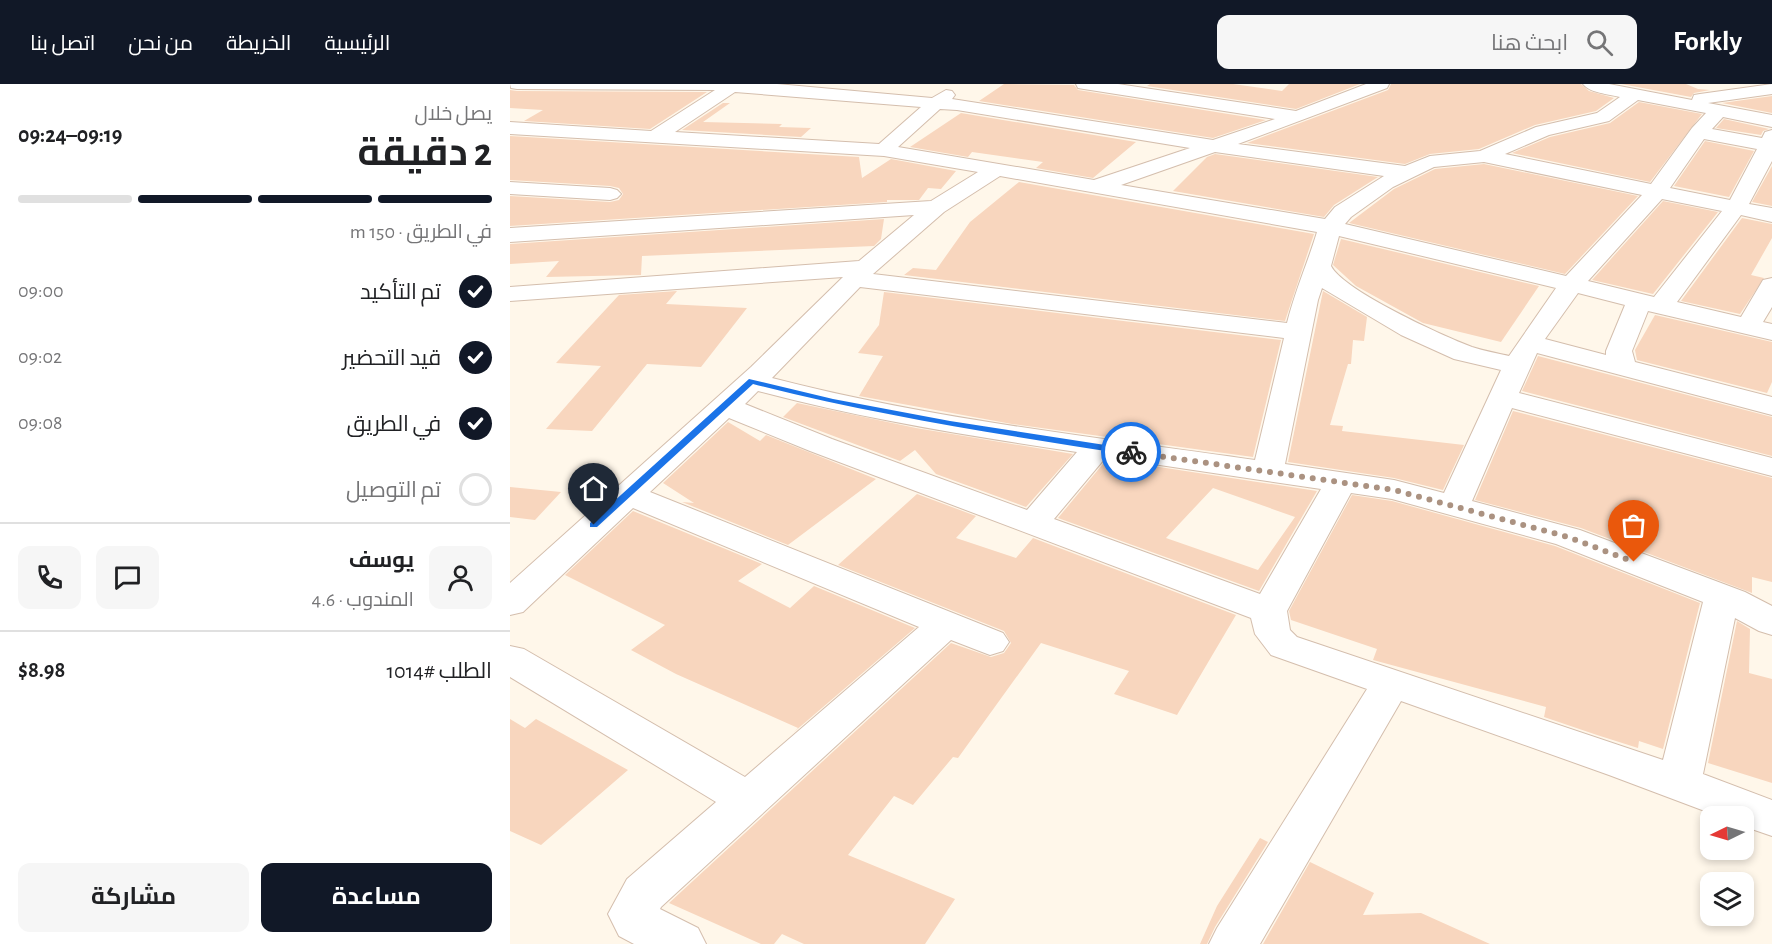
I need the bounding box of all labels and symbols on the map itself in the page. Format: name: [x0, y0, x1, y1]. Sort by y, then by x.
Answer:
courier: [1101, 422, 1161, 482]
pin: [568, 463, 619, 525]
pin: [1608, 500, 1659, 562]
north arrow: [1700, 806, 1754, 860]

